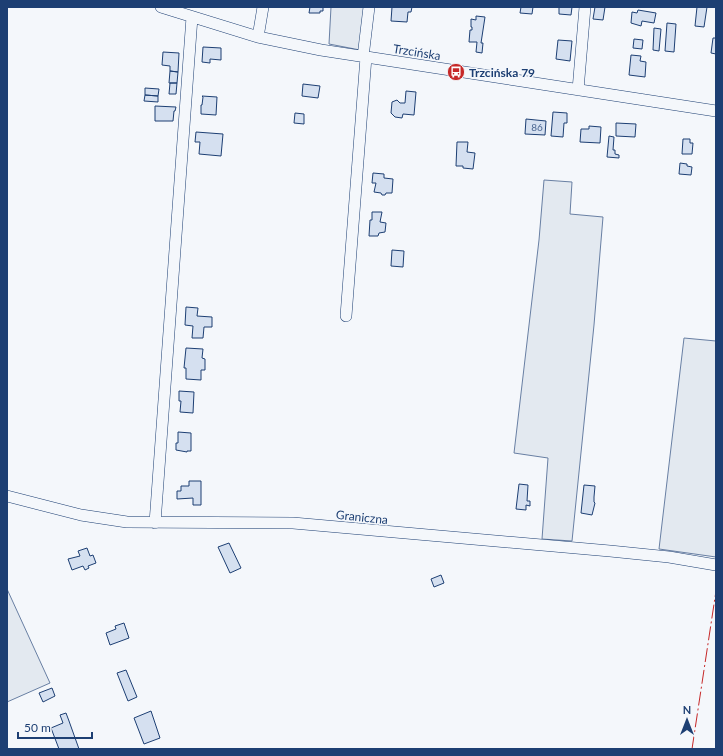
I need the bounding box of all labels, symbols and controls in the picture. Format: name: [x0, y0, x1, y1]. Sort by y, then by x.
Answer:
street label: Trzcińska: [392, 41, 442, 63]
bus stop icon: Trzcińska 79: [446, 62, 466, 82]
place label: Trzcińska 79: [469, 65, 535, 80]
house number: 86: [531, 121, 543, 133]
street label: Graniczna: [335, 507, 389, 527]
north arrow: [667, 700, 707, 740]
text: N: [683, 703, 691, 716]
scale bar: [18, 714, 92, 740]
text: 50 m: [24, 720, 51, 735]

